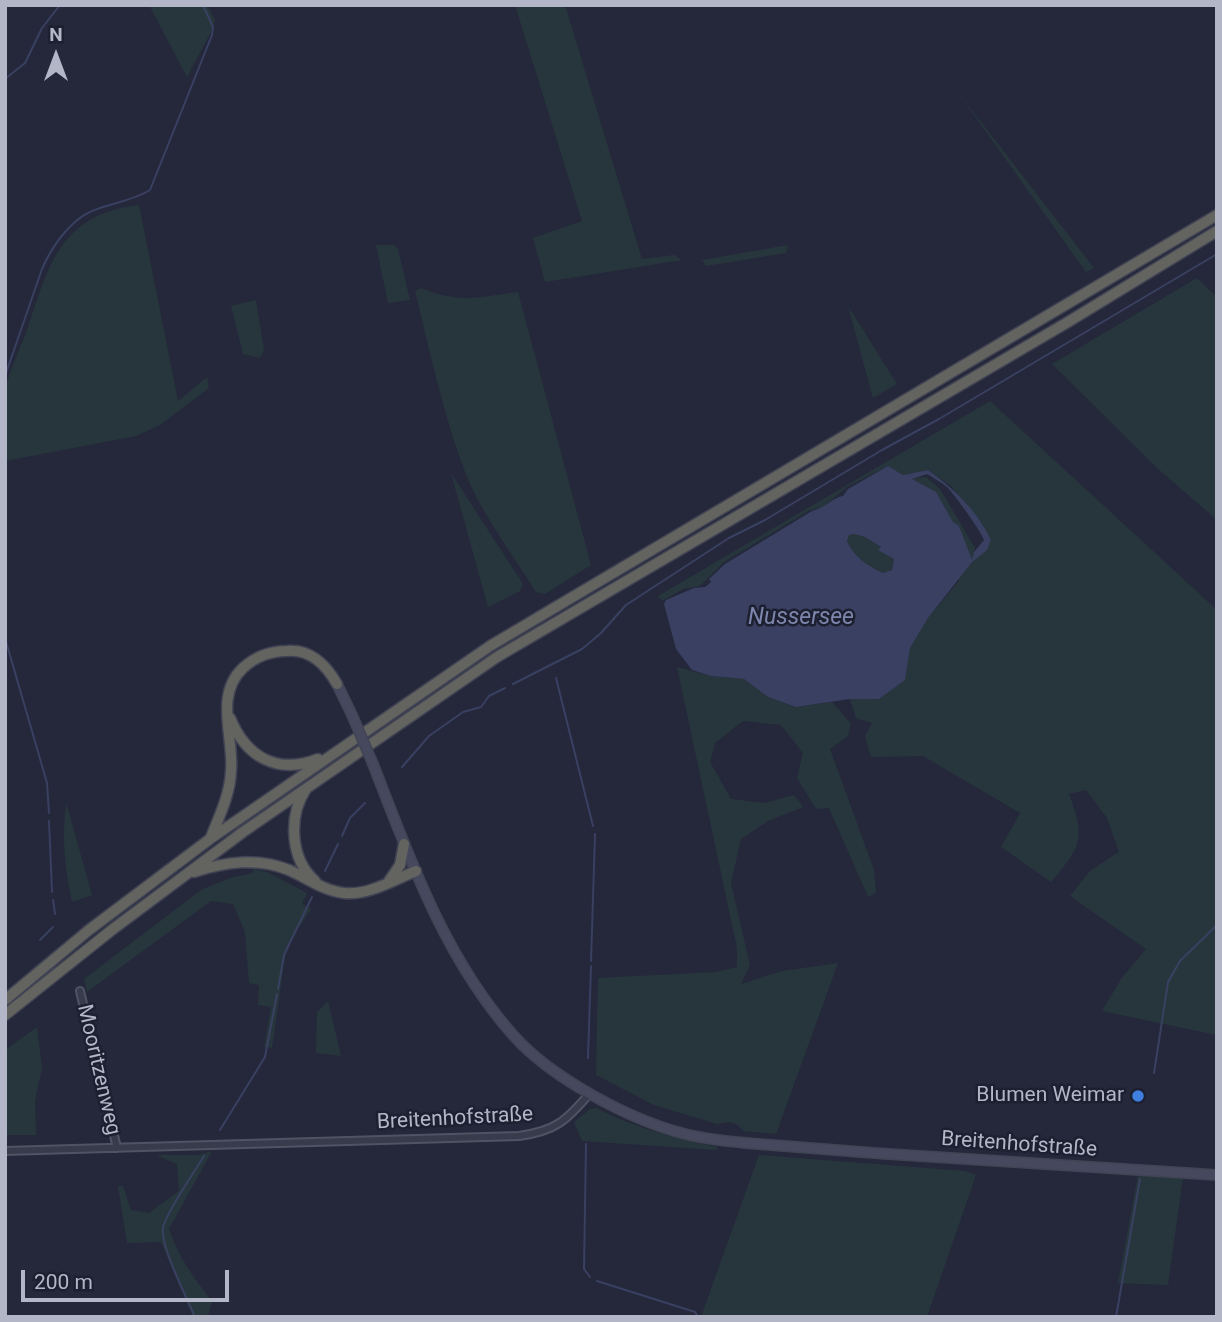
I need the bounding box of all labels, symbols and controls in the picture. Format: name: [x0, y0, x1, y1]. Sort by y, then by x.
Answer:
north arrow: [21, 21, 91, 91]
text: N: [49, 23, 63, 46]
water label: Nussersee: [748, 604, 854, 632]
street label: Mooritzenweg: [71, 1002, 125, 1138]
place label: Blumen Weimar: [976, 1083, 1124, 1109]
marker: Blumen Weimar: [1130, 1088, 1146, 1104]
street label: Breitenhofstraße: [376, 1102, 534, 1136]
street label: Breitenhofstraße: [940, 1127, 1098, 1163]
scale bar: [24, 1256, 233, 1300]
text: 200 m: [34, 1270, 93, 1294]

